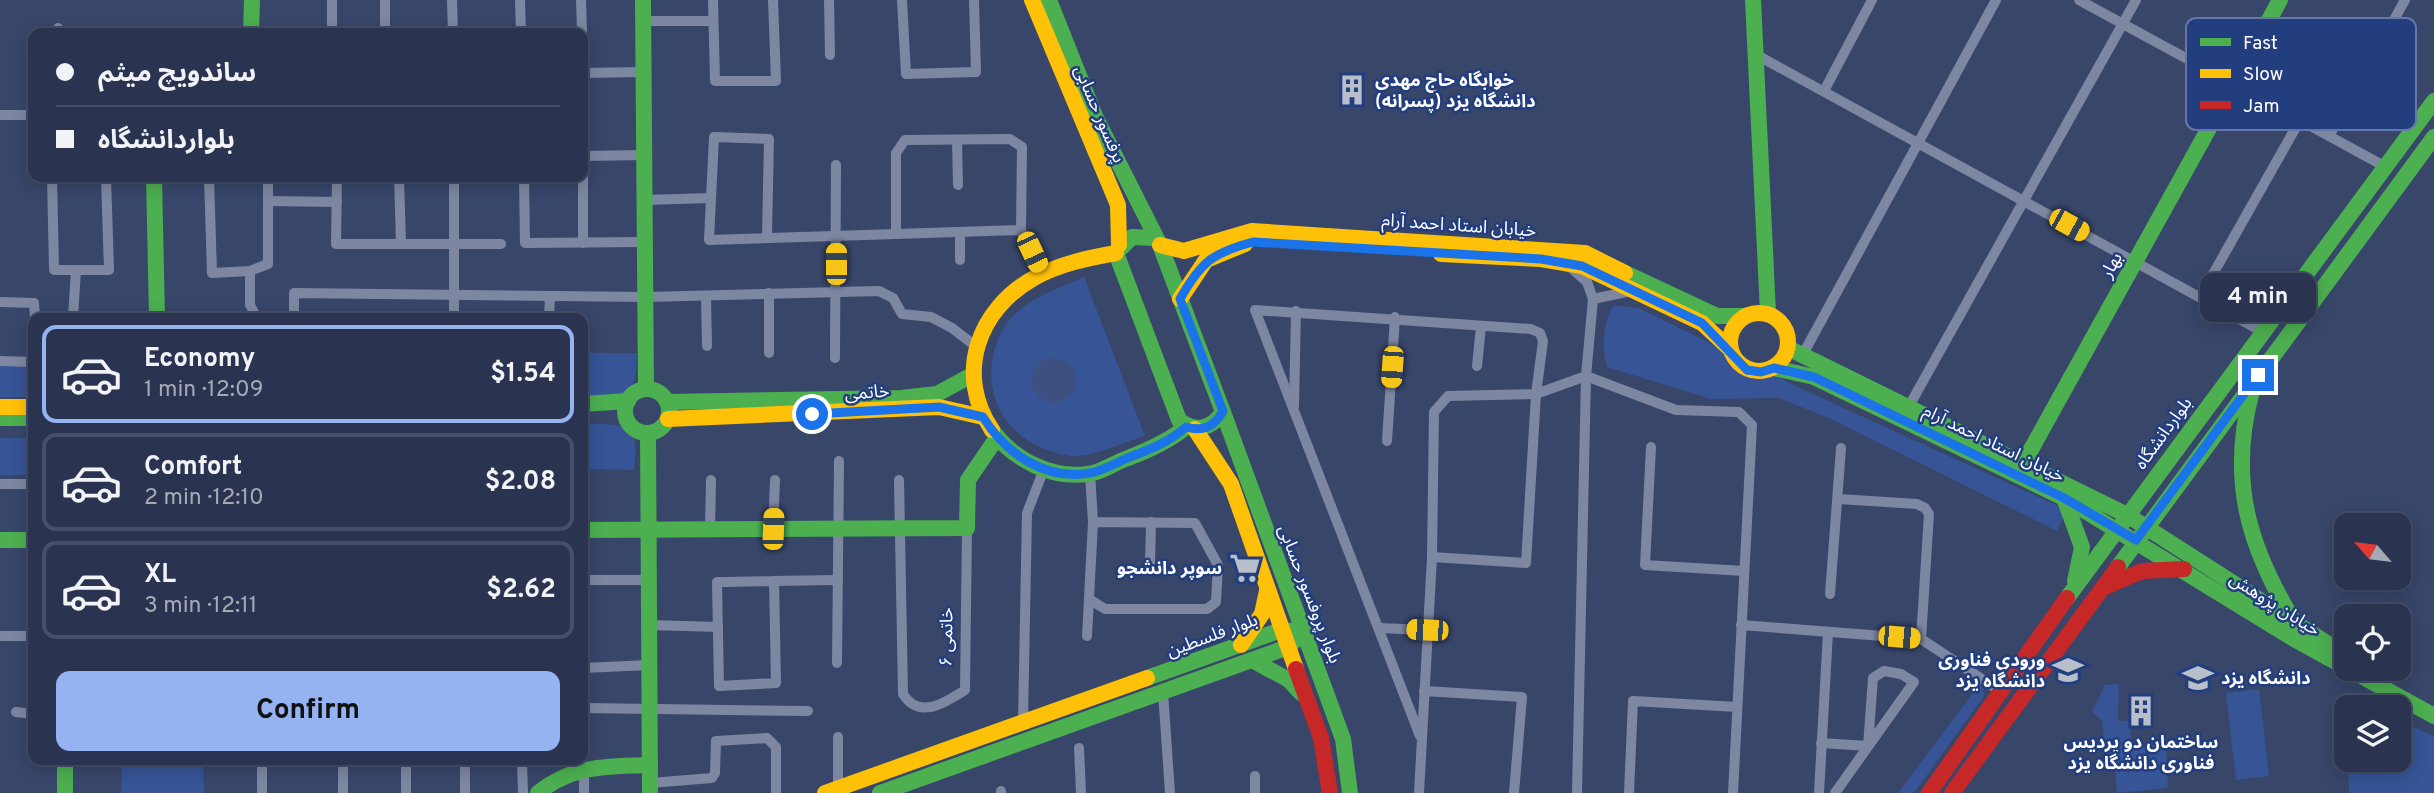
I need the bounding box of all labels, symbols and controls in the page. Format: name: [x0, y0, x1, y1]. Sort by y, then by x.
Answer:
legend: [2186, 18, 2416, 130]
text: Fast: [2243, 32, 2278, 56]
text: ساندویچ میثم: [98, 58, 256, 91]
street label: پرفسور حسابی: [1068, 62, 1130, 167]
text: Slow: [2243, 63, 2283, 87]
place label: خوابگاه حاج مهدی (پسرانه) دانشگاه یزد: [1375, 70, 1535, 114]
building icon: خوابگاه حاج مهدی (پسرانه) دانشگاه یزد: [1335, 73, 1369, 107]
text: Jam: [2243, 95, 2280, 119]
text: بلواردانشگاه: [98, 125, 235, 158]
car: [2046, 206, 2093, 244]
street label: خیابان استاد احمد آرام: [1381, 210, 1537, 244]
car: [1014, 229, 1051, 275]
car: [826, 243, 847, 285]
street label: بهار: [2096, 249, 2129, 283]
callout: 4 min: [2200, 274, 2316, 322]
text: 4 min: [2228, 283, 2288, 312]
icon: car: [60, 343, 123, 406]
text: Economy: [144, 343, 255, 376]
car: [1381, 345, 1404, 389]
text: $1.54: [490, 358, 556, 391]
route end: [2242, 359, 2274, 391]
text: 1 min · 12:09: [144, 376, 263, 405]
street label: خاتمی: [844, 380, 890, 407]
street label: بلواردانشگاه: [2130, 393, 2198, 475]
route start: [796, 398, 828, 430]
street label: خیابان استاد احمد آرام: [1918, 400, 2068, 490]
icon: car: [60, 451, 123, 514]
text: Comfort: [144, 451, 242, 484]
text: $2.08: [485, 466, 556, 499]
text: 2 min · 12:10: [144, 484, 264, 513]
car: [762, 508, 785, 550]
north arrow: [2334, 513, 2412, 590]
map controls: [2334, 513, 2411, 772]
street label: بلوار پروفسور حسابی: [1272, 522, 1346, 667]
supermarket icon: سوپر دانشجو: [1228, 551, 1262, 585]
place label: سوپر دانشجو: [1117, 558, 1222, 581]
icon: car: [60, 559, 123, 622]
text: XL: [144, 559, 176, 592]
street label: خیابان پژوهش: [2224, 568, 2324, 642]
text: $2.62: [486, 574, 556, 607]
text: 3 min · 12:11: [144, 592, 257, 621]
button: locate: [2334, 604, 2411, 681]
street label: خاتمی ۶: [935, 607, 960, 667]
street label: بلوار فلسطین: [1164, 609, 1261, 664]
car: [1406, 619, 1449, 641]
car: [1878, 625, 1921, 649]
place label: ورودی فناوری دانشگاه یزد: [1938, 650, 2045, 694]
school or university icon: ورودی فناوری دانشگاه یزد: [2051, 653, 2085, 687]
school or university icon: دانشگاه یزد: [2181, 661, 2215, 695]
place label: دانشگاه یزد: [2221, 668, 2310, 691]
button: Confirm: [56, 671, 560, 751]
building icon: ساختمان دو پردیس فناوری دانشگاه یزد: [2124, 694, 2158, 728]
button: layers: [2334, 695, 2411, 772]
place label: ساختمان دو پردیس فناوری دانشگاه یزد: [2064, 732, 2218, 776]

